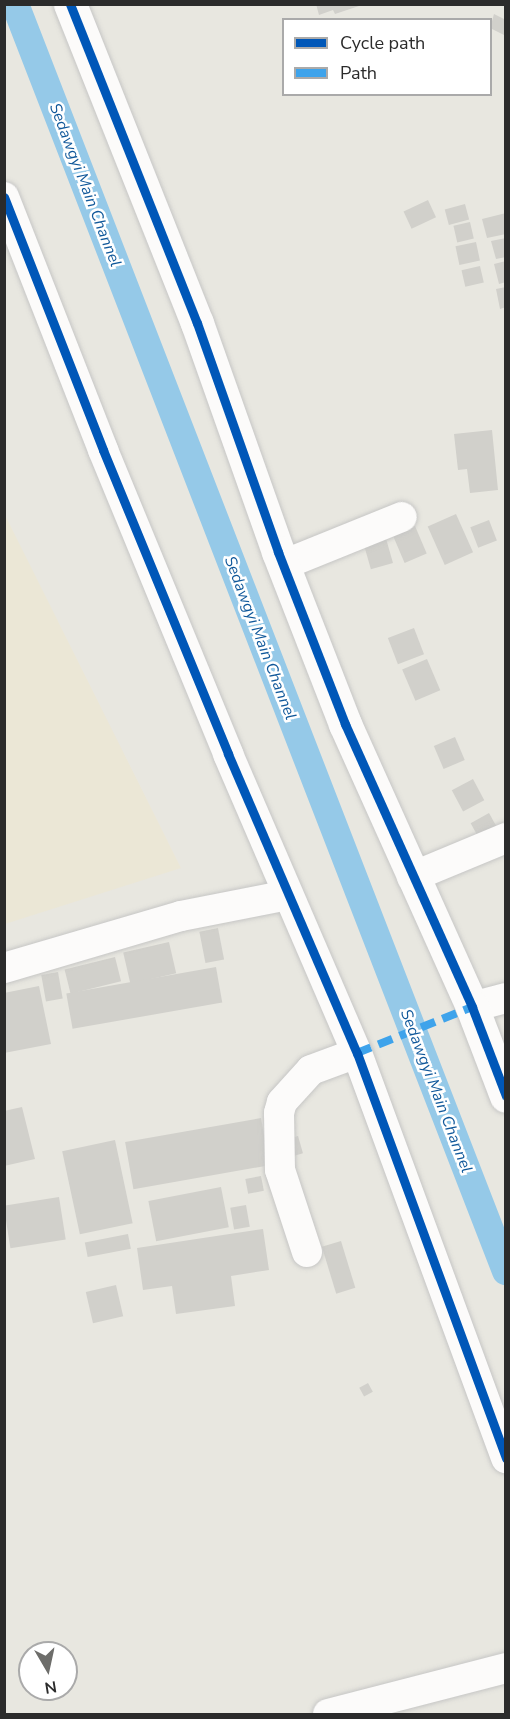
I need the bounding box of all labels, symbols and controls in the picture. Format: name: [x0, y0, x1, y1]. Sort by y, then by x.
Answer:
legend: [282, 18, 492, 96]
text: Cycle path: [340, 31, 425, 55]
text: Path: [340, 61, 377, 85]
water label: Sedawgyi Main Channel: [45, 100, 125, 270]
water label: Sedawgyi Main Channel: [220, 553, 300, 723]
water label: Sedawgyi Main Channel: [396, 1006, 476, 1176]
north arrow: [18, 1641, 78, 1701]
text: N: [43, 1675, 58, 1699]

